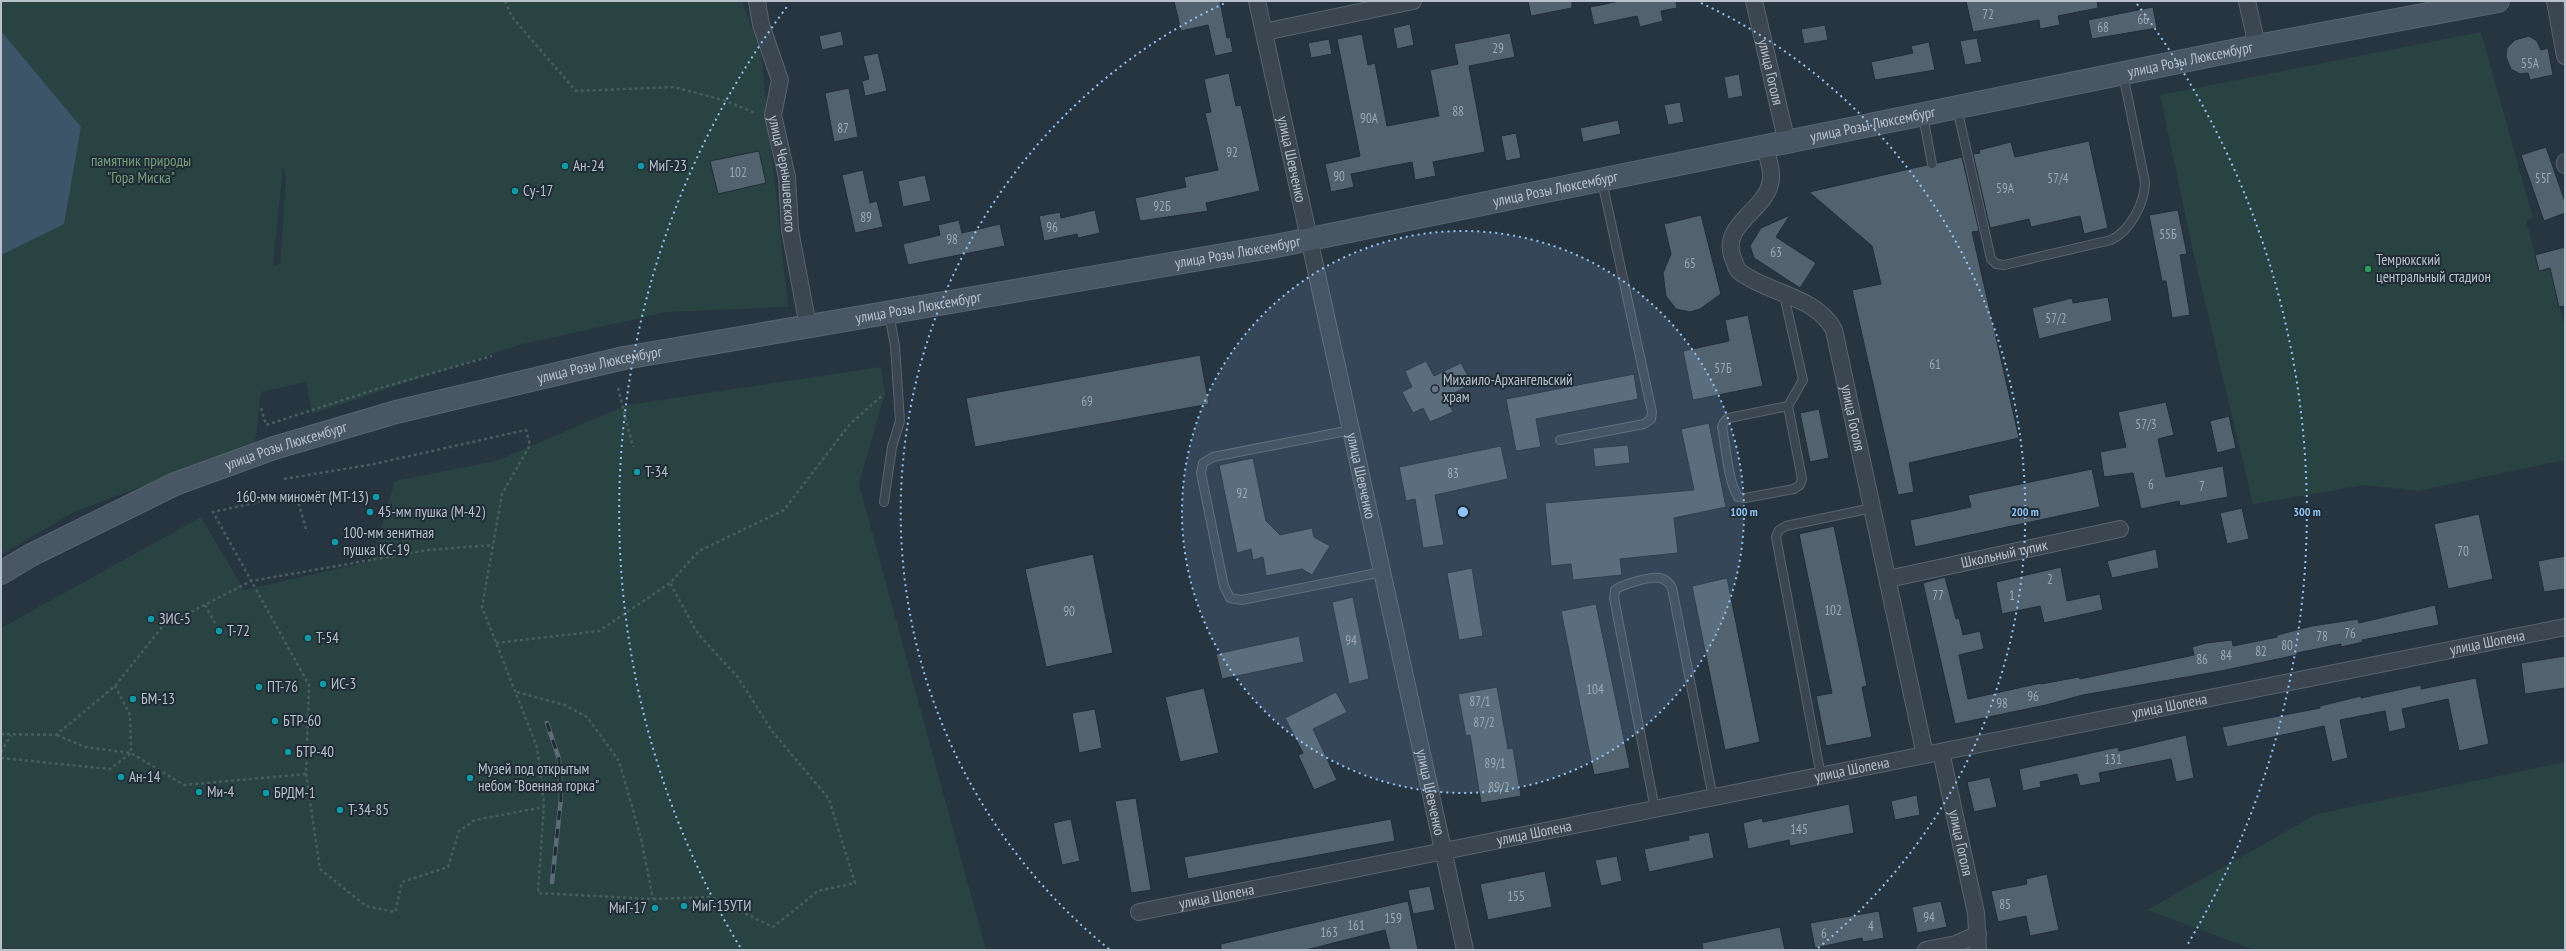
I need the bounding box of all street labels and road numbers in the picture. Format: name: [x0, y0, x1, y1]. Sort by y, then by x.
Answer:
street label: улица Гоголя: [1754, 37, 1788, 107]
street label: улица Розы Люксембург: [2126, 37, 2255, 81]
street label: улица Розы Люксембург: [1808, 102, 1938, 146]
street label: улица Чернышевского: [764, 114, 800, 233]
street label: улица Шевченко: [1274, 114, 1311, 204]
street label: улица Розы Люксембург: [1491, 166, 1620, 211]
street label: улица Розы Люксембург: [1173, 231, 1303, 272]
street label: улица Розы Люксембург: [854, 287, 983, 327]
street label: улица Розы Люксембург: [535, 342, 664, 387]
street label: улица Гоголя: [1837, 383, 1870, 453]
street label: улица Розы Люксембург: [222, 417, 350, 474]
street label: улица Шевченко: [1343, 431, 1380, 520]
street label: Школьный тупик: [1959, 535, 2049, 572]
street label: улица Шопена: [2448, 625, 2526, 659]
street label: улица Шопена: [2130, 689, 2209, 722]
street label: улица Шевченко: [1412, 747, 1450, 837]
street label: улица Шопена: [1813, 752, 1891, 786]
street label: улица Гоголя: [1945, 808, 1978, 878]
street label: улица Шопена: [1495, 816, 1573, 849]
street label: улица Шопена: [1177, 879, 1256, 913]

